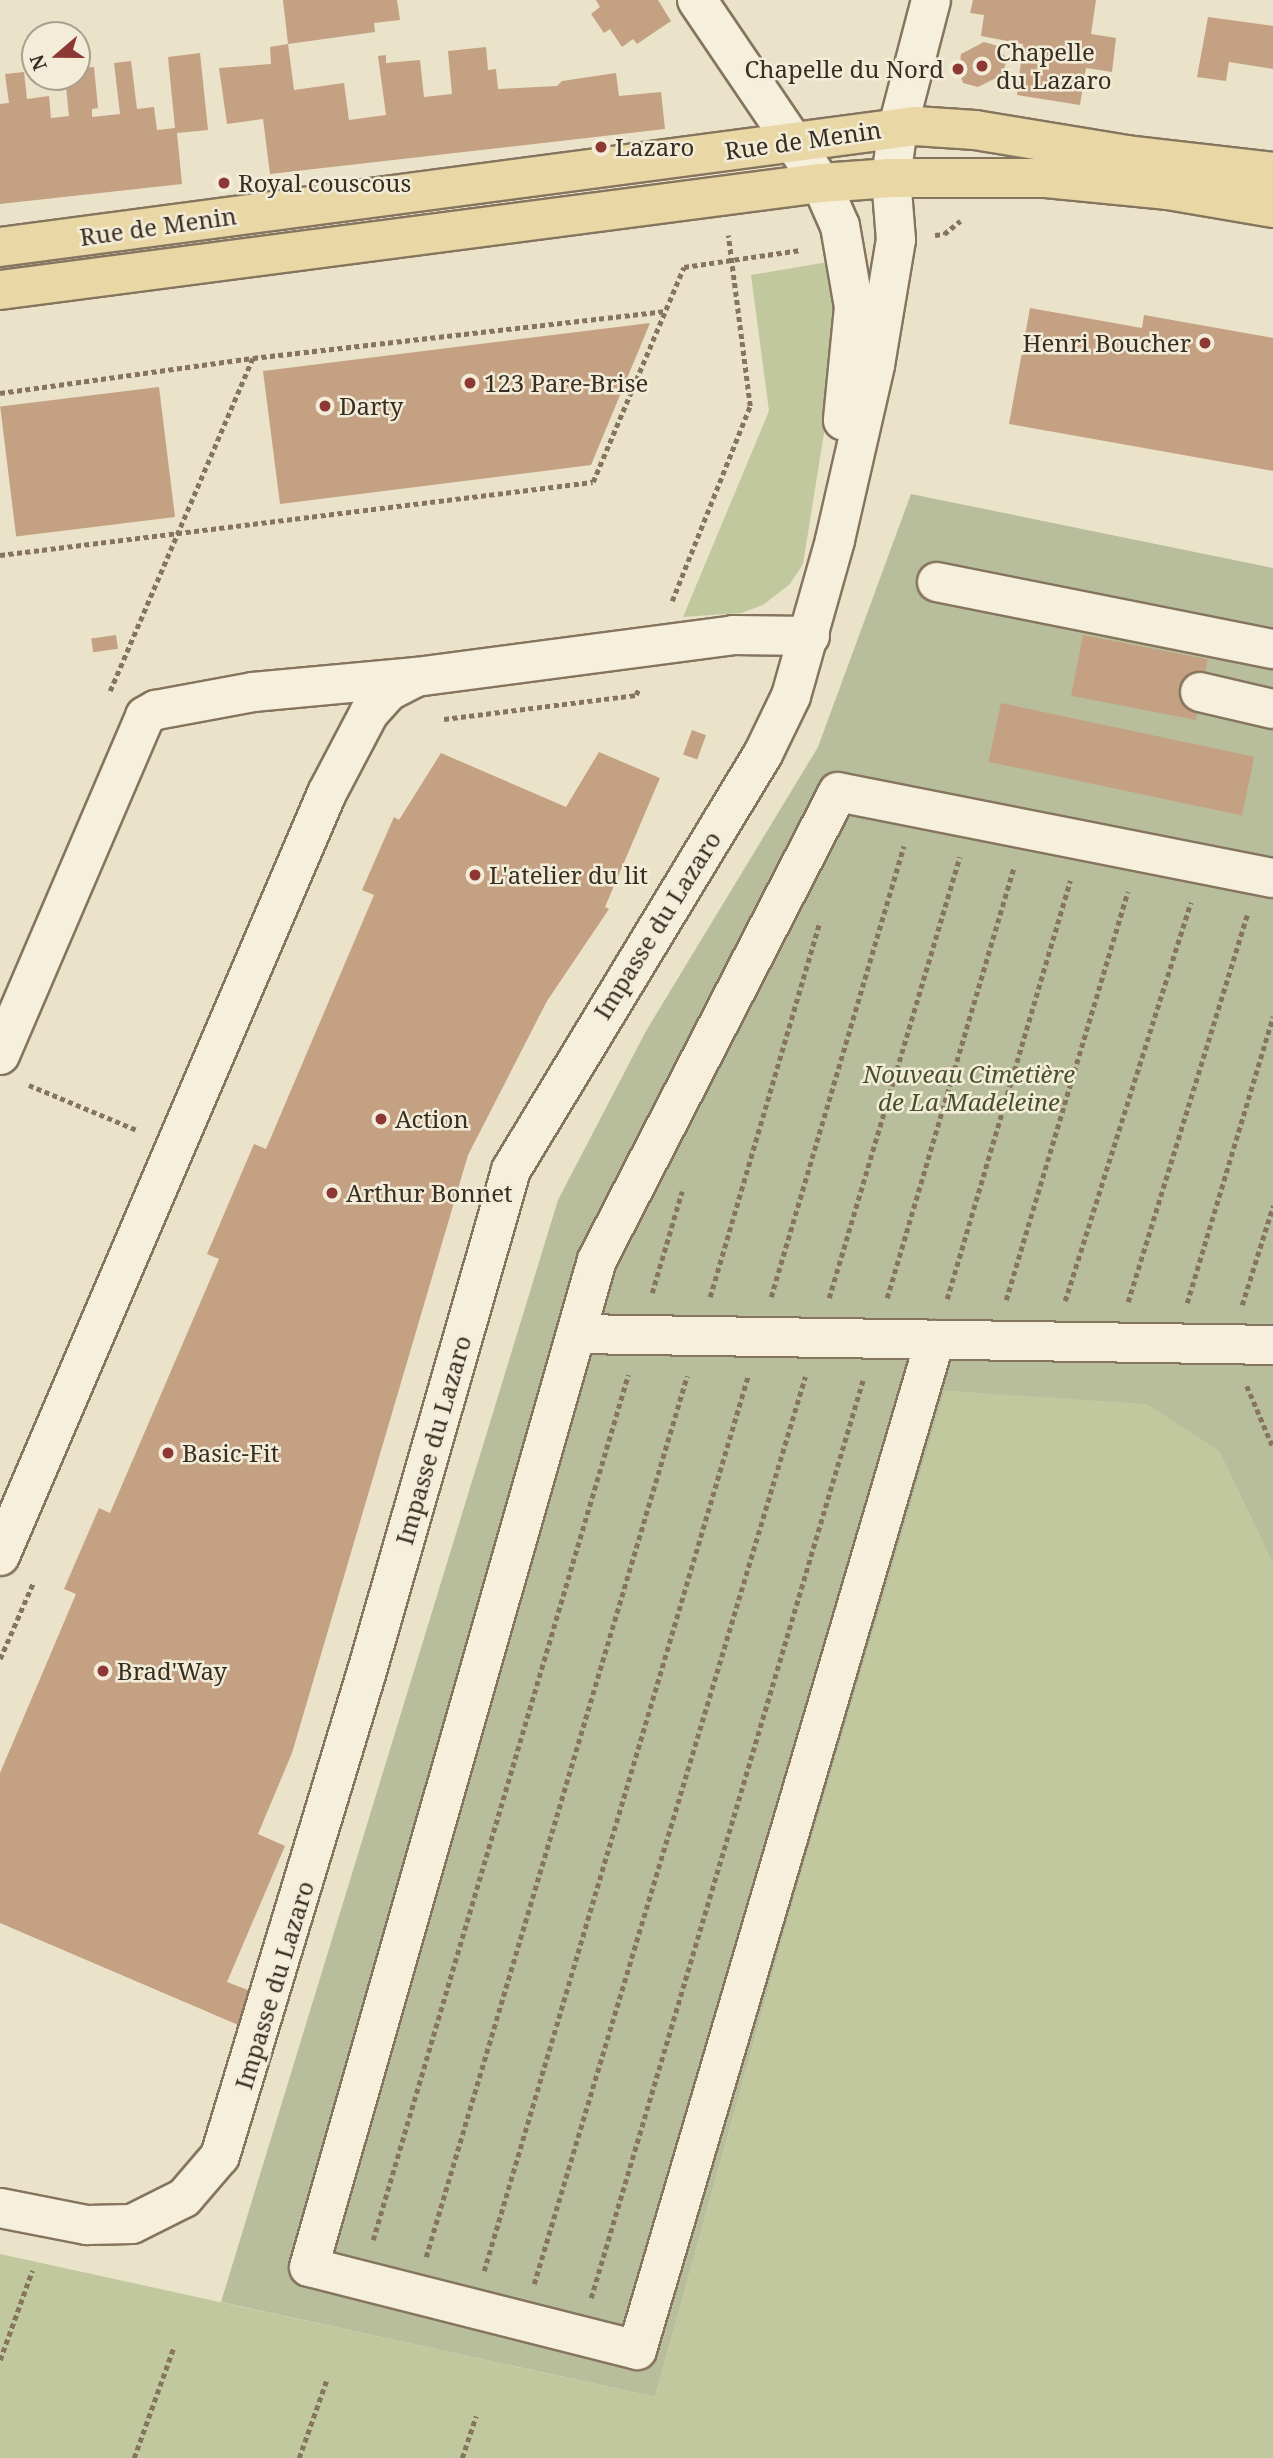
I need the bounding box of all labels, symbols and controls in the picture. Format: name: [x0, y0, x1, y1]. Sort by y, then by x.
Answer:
north arrow: [21, 21, 91, 91]
place label: Chapelle du Lazaro: [996, 38, 1112, 94]
text: N: [23, 51, 53, 74]
place label: Chapelle du Nord: [745, 55, 944, 83]
marker: Chapelle du Lazaro: [974, 58, 990, 74]
marker: Chapelle du Nord: [950, 61, 966, 77]
street label: Rue de Menin: [723, 115, 883, 165]
place label: Lazaro: [615, 133, 694, 161]
marker: Lazaro: [593, 139, 609, 155]
place label: Royal couscous: [238, 169, 411, 197]
marker: Royal couscous: [216, 175, 232, 191]
street label: Rue de Menin: [78, 201, 238, 251]
place label: Henri Boucher: [1022, 329, 1191, 357]
marker: Henri Boucher: [1197, 335, 1213, 351]
place label: 123 Pare-Brise: [484, 369, 648, 397]
marker: 123 Pare-Brise: [462, 375, 478, 391]
place label: Darty: [339, 392, 403, 420]
marker: Darty: [317, 398, 333, 414]
street label: Impasse du Lazaro: [588, 826, 726, 1024]
place label: L'atelier du lit: [489, 861, 648, 889]
marker: L'atelier du lit: [467, 867, 483, 883]
park label: Nouveau Cimetière de La Madeleine: [863, 1060, 1075, 1116]
place label: Action: [395, 1105, 469, 1133]
marker: Action: [373, 1111, 389, 1127]
place label: Arthur Bonnet: [346, 1179, 512, 1207]
marker: Arthur Bonnet: [324, 1185, 340, 1201]
street label: Impasse du Lazaro: [389, 1332, 477, 1548]
place label: Basic-Fit: [182, 1439, 279, 1467]
marker: Basic-Fit: [160, 1445, 176, 1461]
place label: Brad'Way: [117, 1657, 227, 1685]
marker: Brad'Way: [95, 1663, 111, 1679]
street label: Impasse du Lazaro: [229, 1877, 319, 2093]

